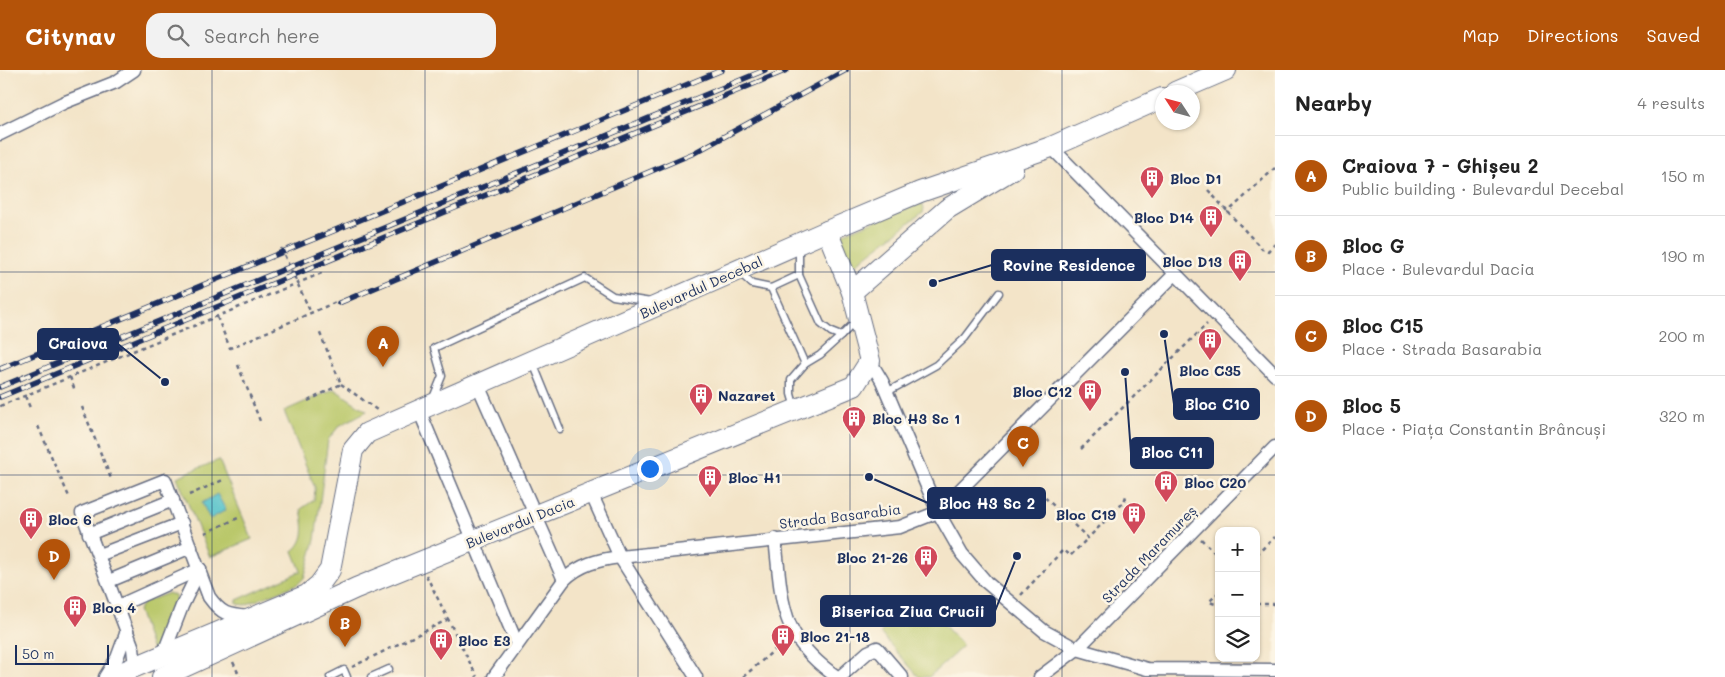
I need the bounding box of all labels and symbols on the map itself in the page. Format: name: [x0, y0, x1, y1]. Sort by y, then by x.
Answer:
north arrow: [1155, 85, 1200, 130]
building icon: Bloc D1: [1139, 165, 1165, 199]
place label: Bloc D1: [1170, 169, 1221, 188]
building icon: Bloc D14: [1198, 204, 1224, 238]
place label: Bloc D14: [1134, 208, 1194, 227]
building icon: Bloc D13: [1227, 248, 1253, 282]
callout: Rovine Residence: [992, 250, 1145, 280]
street label: Bulevardul Decebal: [637, 251, 765, 323]
place label: Bloc D13: [1162, 252, 1222, 271]
text: Rovine Residence: [1003, 255, 1135, 275]
pin: A: [367, 326, 399, 367]
building icon: Bloc C35: [1197, 327, 1223, 361]
callout: Craiova: [38, 329, 118, 359]
text: Craiova: [48, 333, 108, 353]
place label: Bloc C35: [1179, 361, 1241, 380]
building icon: Bloc C12: [1077, 378, 1103, 412]
building icon: Nazaret: [688, 382, 714, 416]
place label: Bloc C12: [1012, 382, 1072, 401]
place label: Nazaret: [718, 386, 776, 405]
callout: Bloc C10: [1174, 389, 1259, 419]
text: Bloc C10: [1184, 394, 1250, 414]
building icon: Bloc H3 Sc 1: [841, 405, 867, 439]
place label: Bloc H3 Sc 1: [872, 409, 960, 428]
pin: C: [1007, 426, 1039, 467]
callout: Bloc C11: [1131, 438, 1213, 468]
text: Bloc C11: [1141, 442, 1203, 462]
your location: [637, 456, 663, 482]
building icon: Bloc H1: [697, 464, 723, 498]
place label: Bloc H1: [728, 468, 781, 487]
building icon: Bloc C20: [1153, 469, 1179, 503]
place label: Bloc C20: [1184, 473, 1246, 492]
callout: Bloc H3 Sc 2: [928, 488, 1045, 518]
street label: Bulevardul Dacia: [463, 492, 577, 552]
text: Bloc H3 Sc 2: [939, 493, 1035, 513]
street label: Strada Basarabia: [778, 499, 902, 533]
street label: Strada Maramureș: [1097, 501, 1201, 607]
building icon: Bloc C19: [1121, 501, 1147, 535]
place label: Bloc C19: [1056, 505, 1117, 524]
building icon: Bloc 6: [18, 506, 44, 540]
place label: Bloc 6: [48, 510, 92, 529]
pin: D: [38, 539, 70, 580]
building icon: Bloc 21-26: [913, 544, 939, 578]
place label: Bloc 21-26: [837, 548, 908, 567]
building icon: Bloc 4: [62, 594, 88, 628]
callout: Biserica Ziua Crucii: [821, 596, 995, 626]
place label: Bloc 4: [92, 598, 136, 617]
text: Biserica Ziua Crucii: [831, 601, 985, 621]
pin: B: [329, 606, 361, 647]
building icon: Bloc 21-18: [770, 623, 796, 657]
building icon: Bloc E3: [428, 627, 454, 661]
place label: Bloc 21-18: [800, 627, 870, 646]
place label: Bloc E3: [458, 631, 511, 650]
scale bar: [15, 642, 109, 665]

